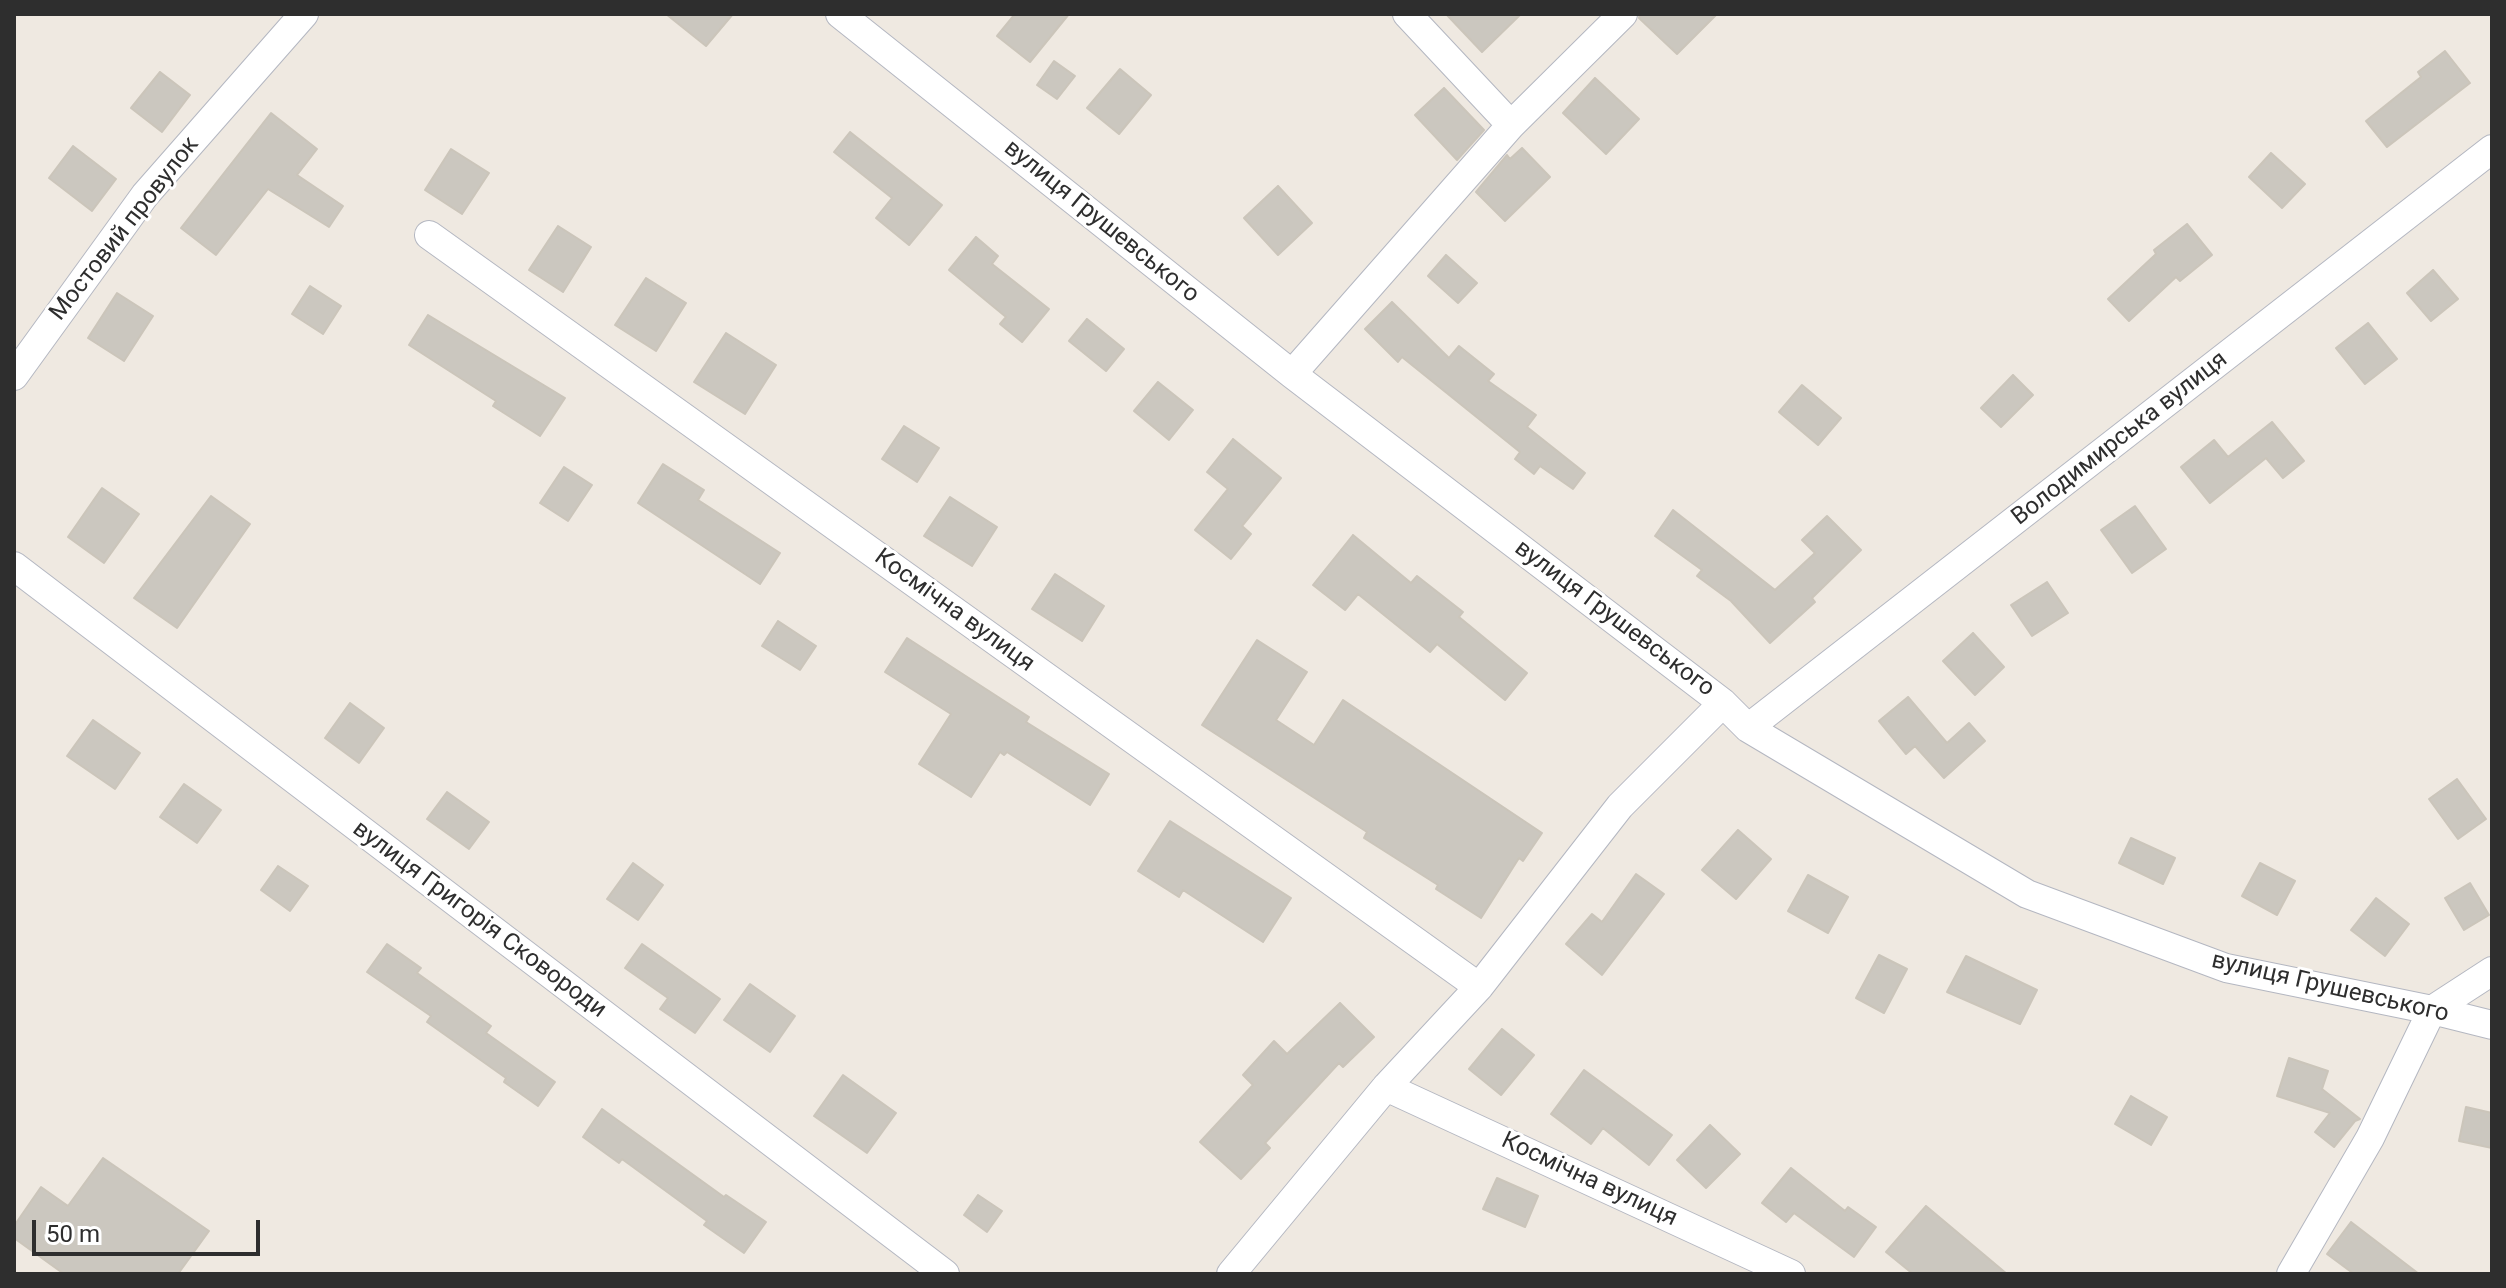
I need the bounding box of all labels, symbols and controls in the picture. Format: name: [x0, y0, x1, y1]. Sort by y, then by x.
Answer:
street label: Мостовий провулок: [44, 131, 206, 327]
street label: вулиця Грушевського: [998, 134, 1204, 310]
street label: Володимирська вулиця: [2006, 346, 2234, 532]
street label: вулиця Грушевського: [1508, 534, 1720, 704]
street label: Космічна вулиця: [868, 543, 1040, 679]
street label: вулиця Григорія Сковороди: [347, 815, 611, 1025]
street label: вулиця Грушевського: [2209, 947, 2451, 1029]
street label: Космічна вулиця: [1497, 1127, 1681, 1233]
scale bar: [36, 1204, 264, 1254]
text: 50 m: [46, 1220, 100, 1248]

